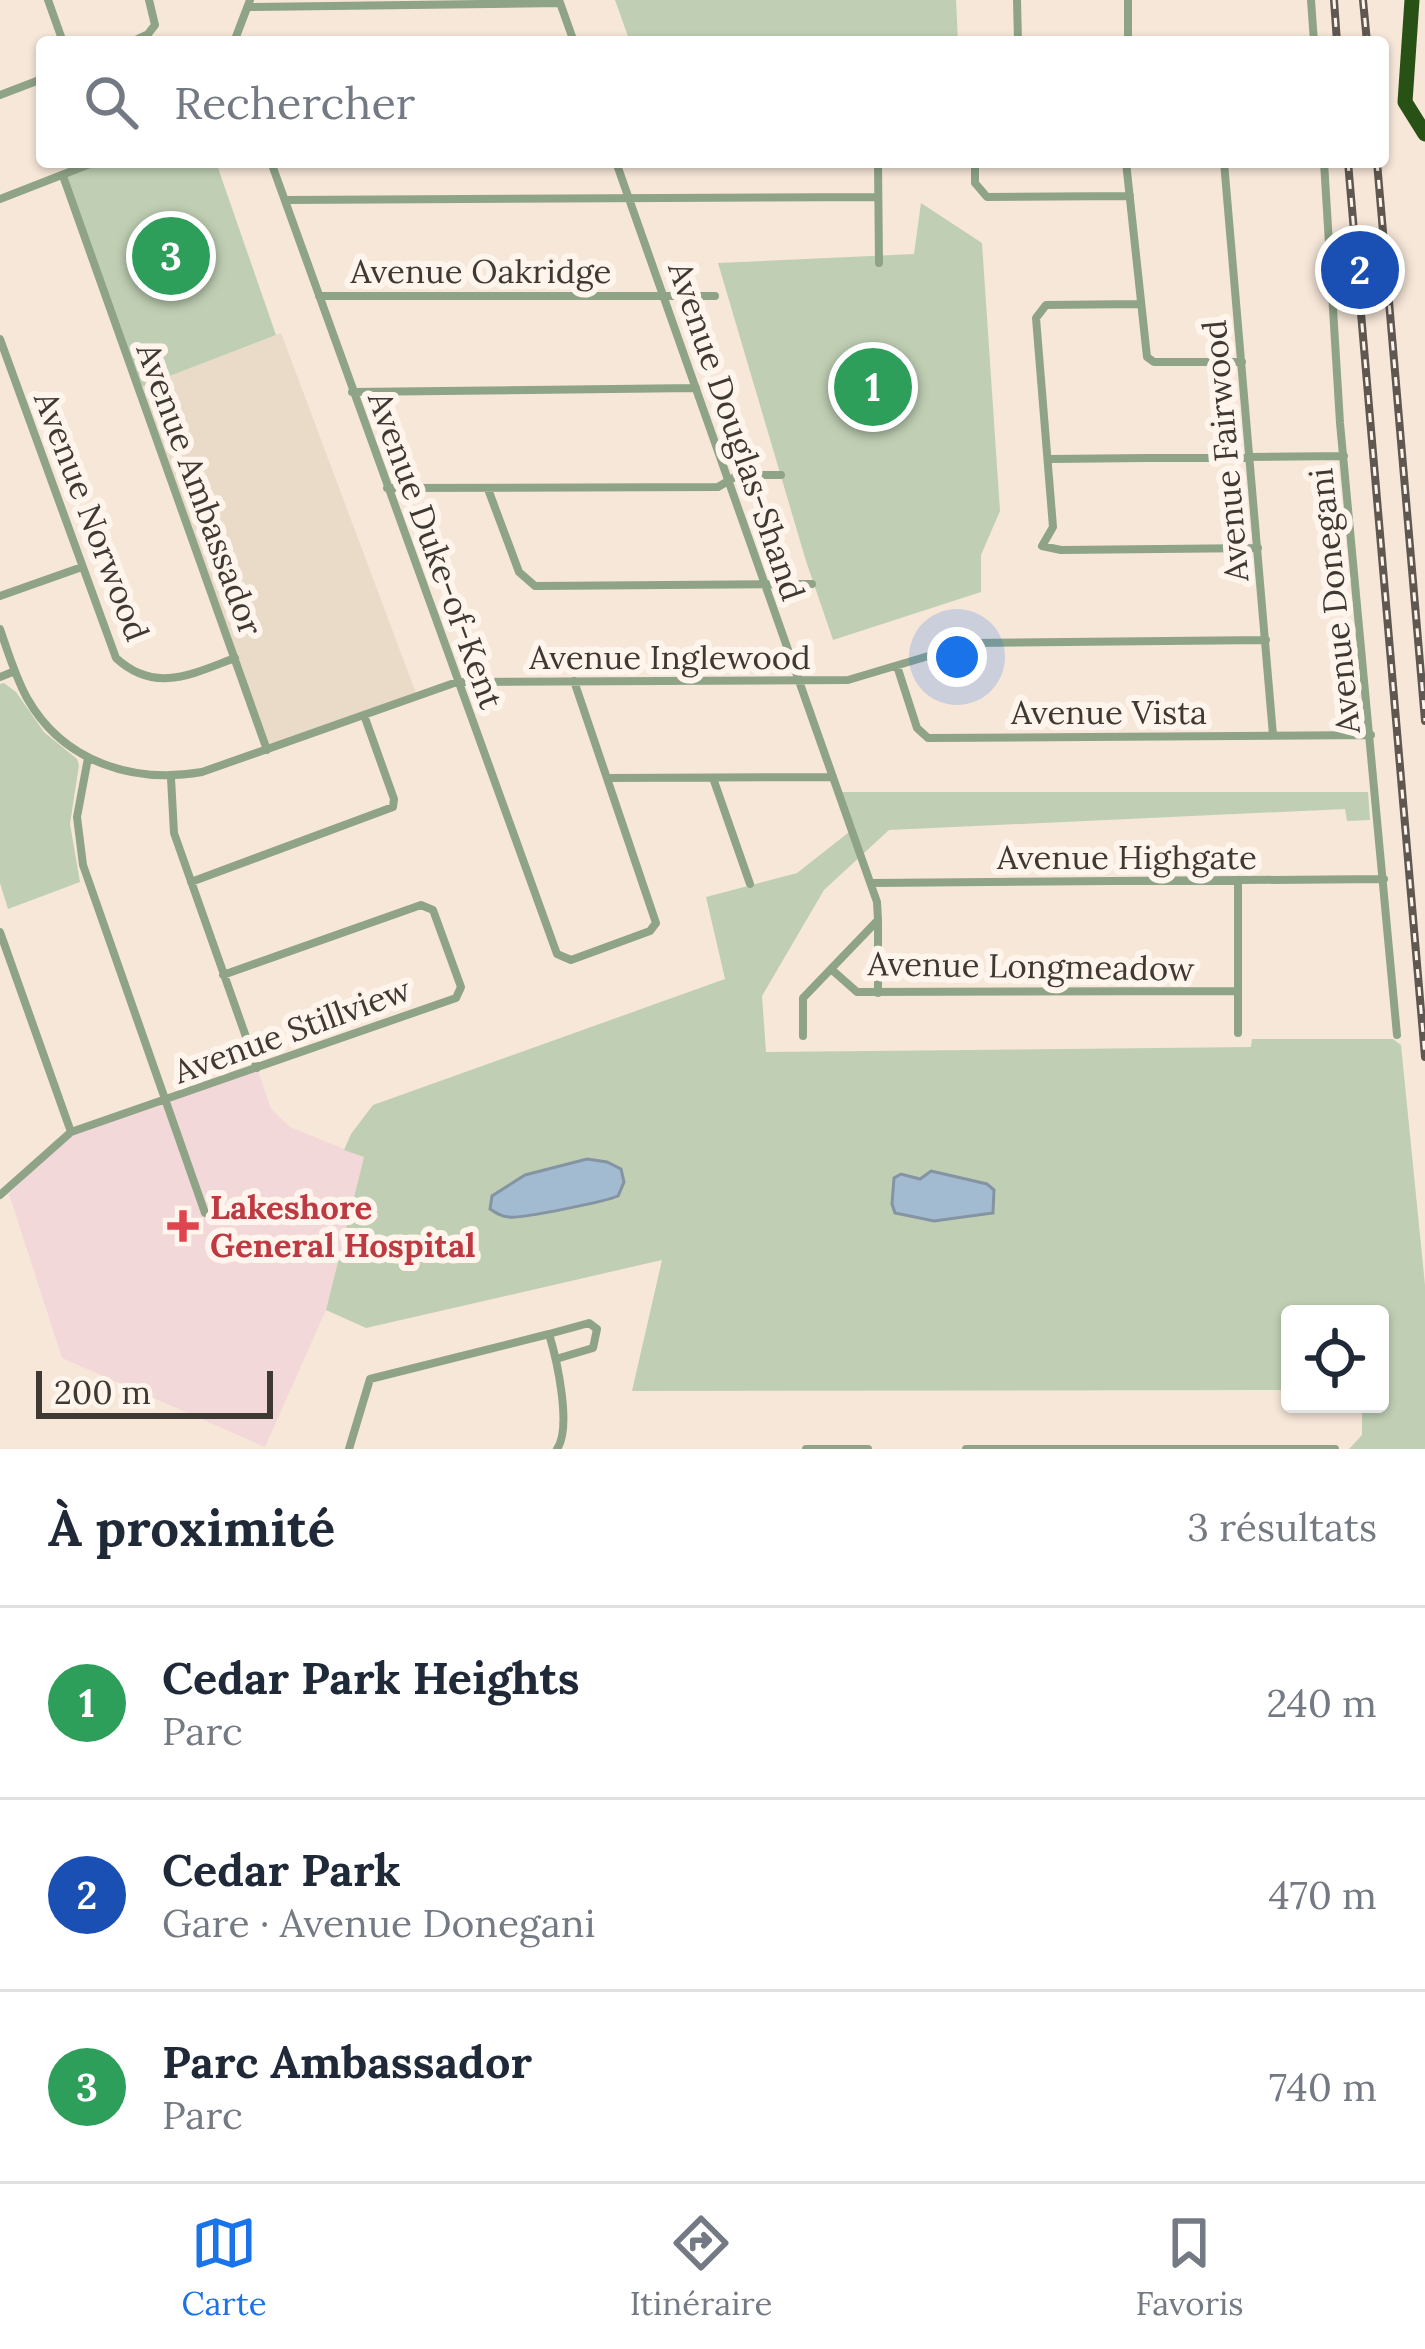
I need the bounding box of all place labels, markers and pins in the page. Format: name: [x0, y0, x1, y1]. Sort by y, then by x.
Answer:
pin: 3: [132, 211, 210, 301]
pin: 2: [1321, 225, 1399, 315]
pin: 1: [834, 342, 912, 432]
place label: Lakeshore General Hospital: [210, 1186, 476, 1266]
marker: Lakeshore General Hospital: [167, 1210, 199, 1242]

